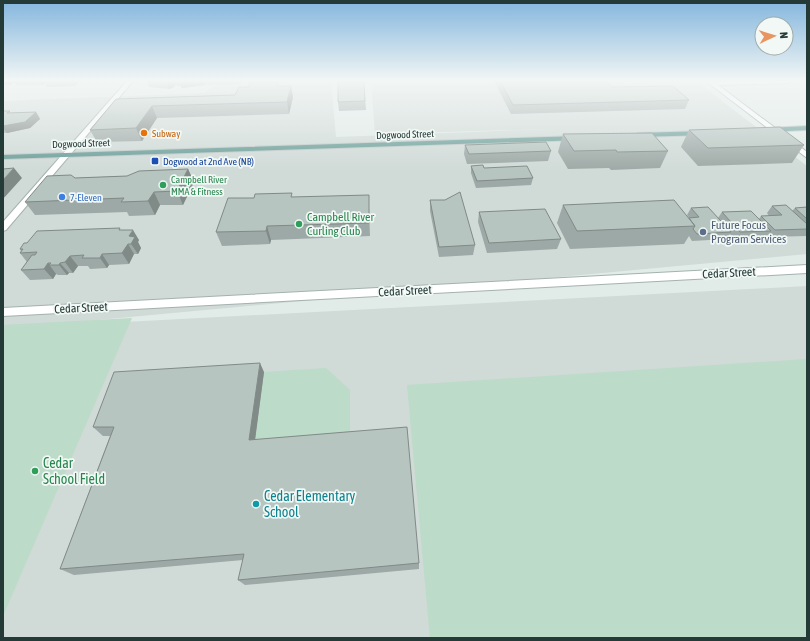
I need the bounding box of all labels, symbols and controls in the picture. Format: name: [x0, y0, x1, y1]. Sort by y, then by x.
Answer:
north arrow: [754, 16, 794, 56]
text: N: [778, 32, 790, 39]
marker: Subway: [139, 128, 149, 138]
place label: Subway: [152, 128, 180, 139]
street label: Dogwood Street: [376, 128, 434, 141]
street label: Dogwood Street: [52, 137, 110, 150]
marker: Dogwood at 2nd Ave (NB): [150, 156, 160, 166]
place label: Dogwood at 2nd Ave (NB): [163, 156, 254, 167]
place label: Campbell River MMA & Fitness: [171, 174, 228, 197]
marker: Campbell River MMA & Fitness: [158, 180, 168, 190]
marker: 7-Eleven: [57, 192, 67, 202]
place label: 7-Eleven: [70, 192, 102, 203]
place label: Campbell River Curling Club: [307, 210, 374, 238]
place label: Future Focus Program Services: [711, 218, 786, 246]
marker: Campbell River Curling Club: [294, 219, 304, 229]
marker: Future Focus Program Services: [698, 227, 708, 237]
street label: Cedar Street: [702, 265, 757, 281]
street label: Cedar Street: [378, 283, 433, 299]
street label: Cedar Street: [54, 300, 109, 316]
place label: Cedar School Field: [43, 455, 105, 487]
marker: Cedar School Field: [30, 466, 40, 476]
place label: Cedar Elementary School: [264, 488, 356, 520]
marker: Cedar Elementary School: [251, 499, 261, 509]

